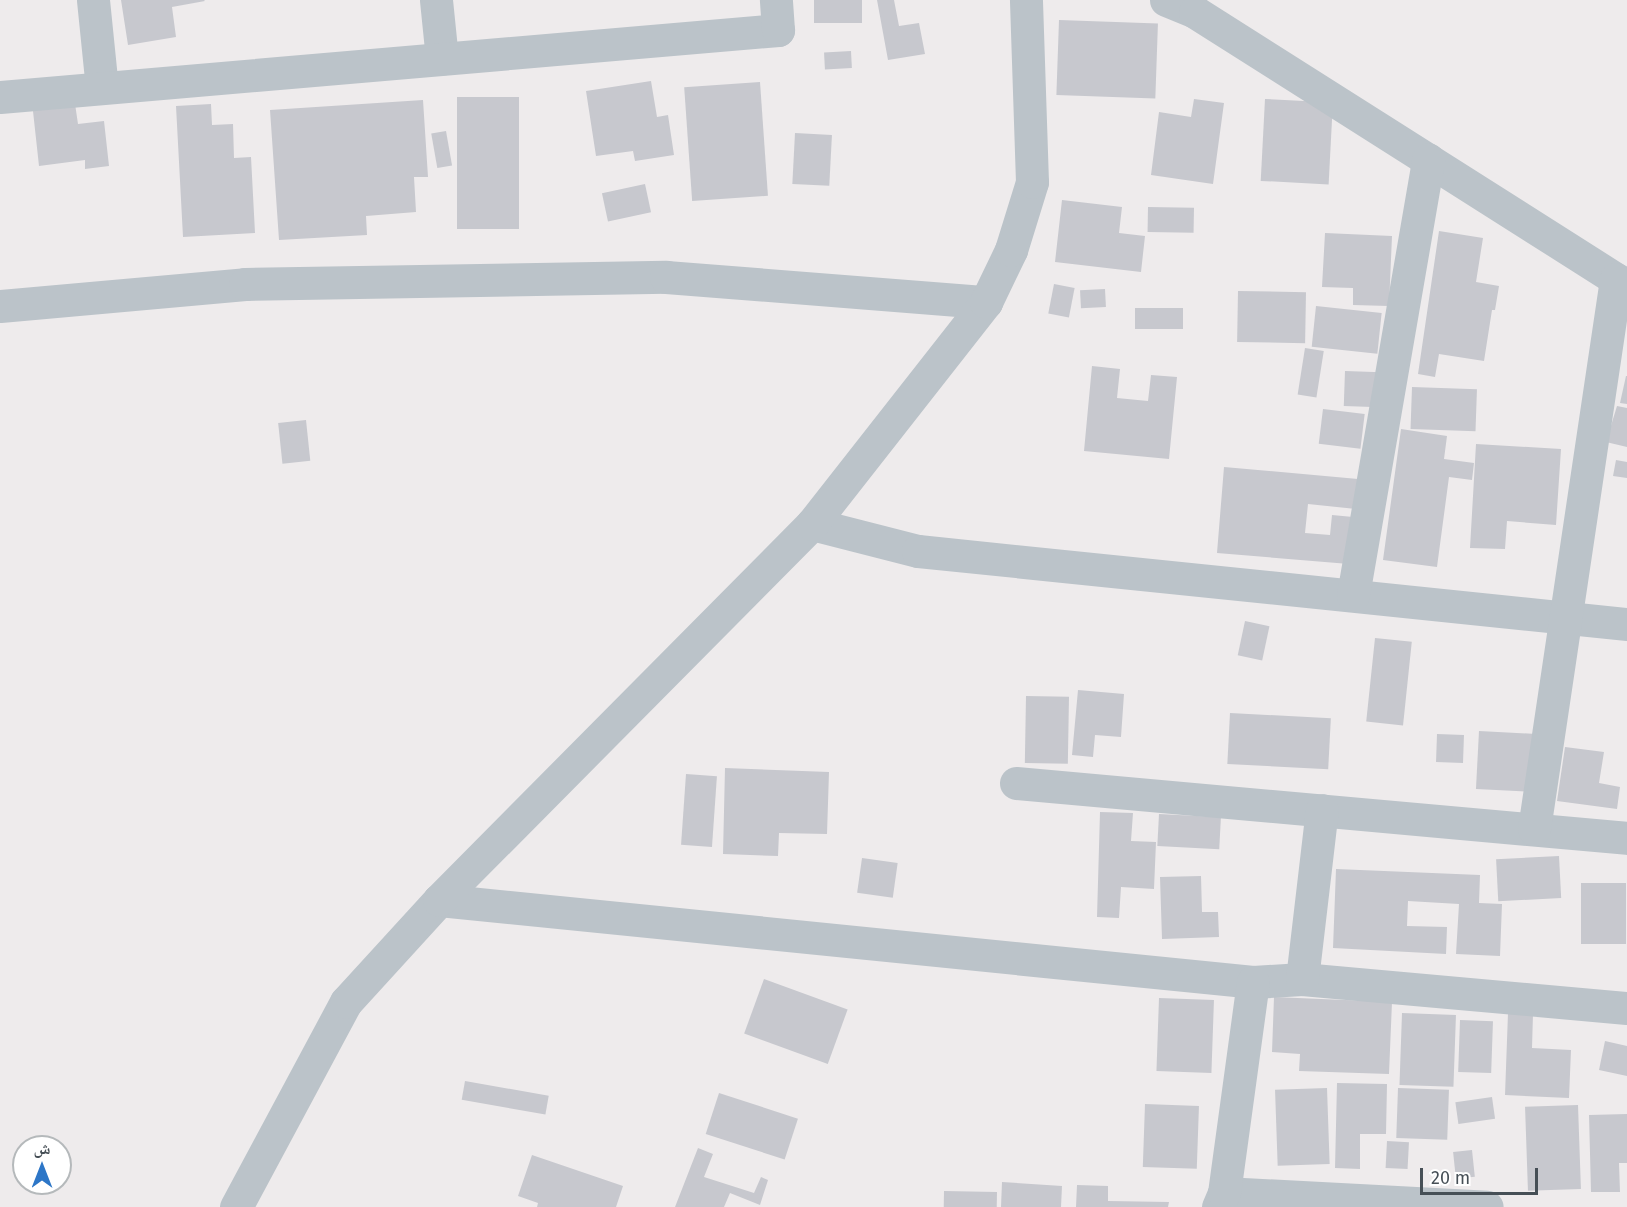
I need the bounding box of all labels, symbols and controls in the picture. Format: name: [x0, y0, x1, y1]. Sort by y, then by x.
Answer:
north arrow: [12, 1135, 72, 1195]
text: ش: [34, 1139, 50, 1158]
scale bar: [1423, 1156, 1542, 1194]
text: 20 m: [1431, 1167, 1470, 1189]

